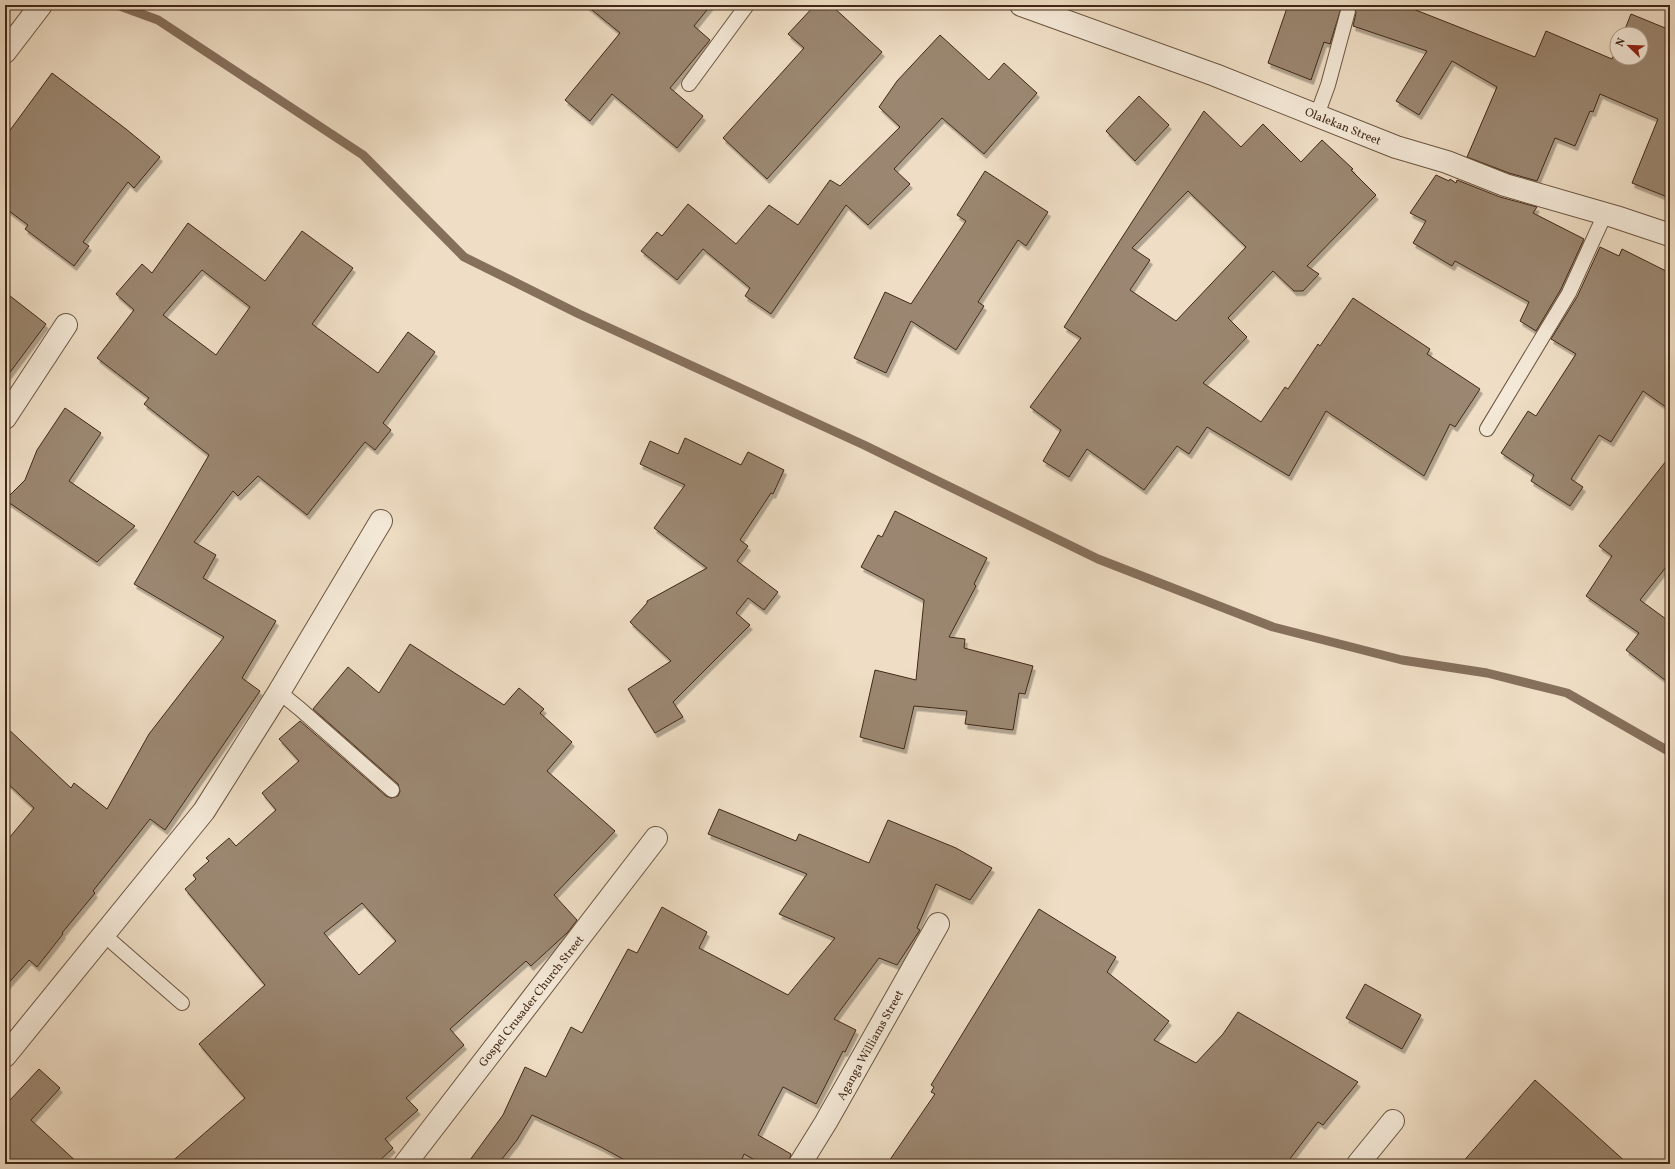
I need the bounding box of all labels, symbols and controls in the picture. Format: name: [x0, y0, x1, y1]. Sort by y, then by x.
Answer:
north arrow: [1609, 26, 1649, 66]
text: N: [1613, 36, 1630, 49]
street label: Olalekan Street: [1302, 104, 1383, 150]
street label: Gospel Crusader Church Street: [476, 933, 588, 1070]
street label: Aganga Williams Street: [834, 988, 908, 1103]

